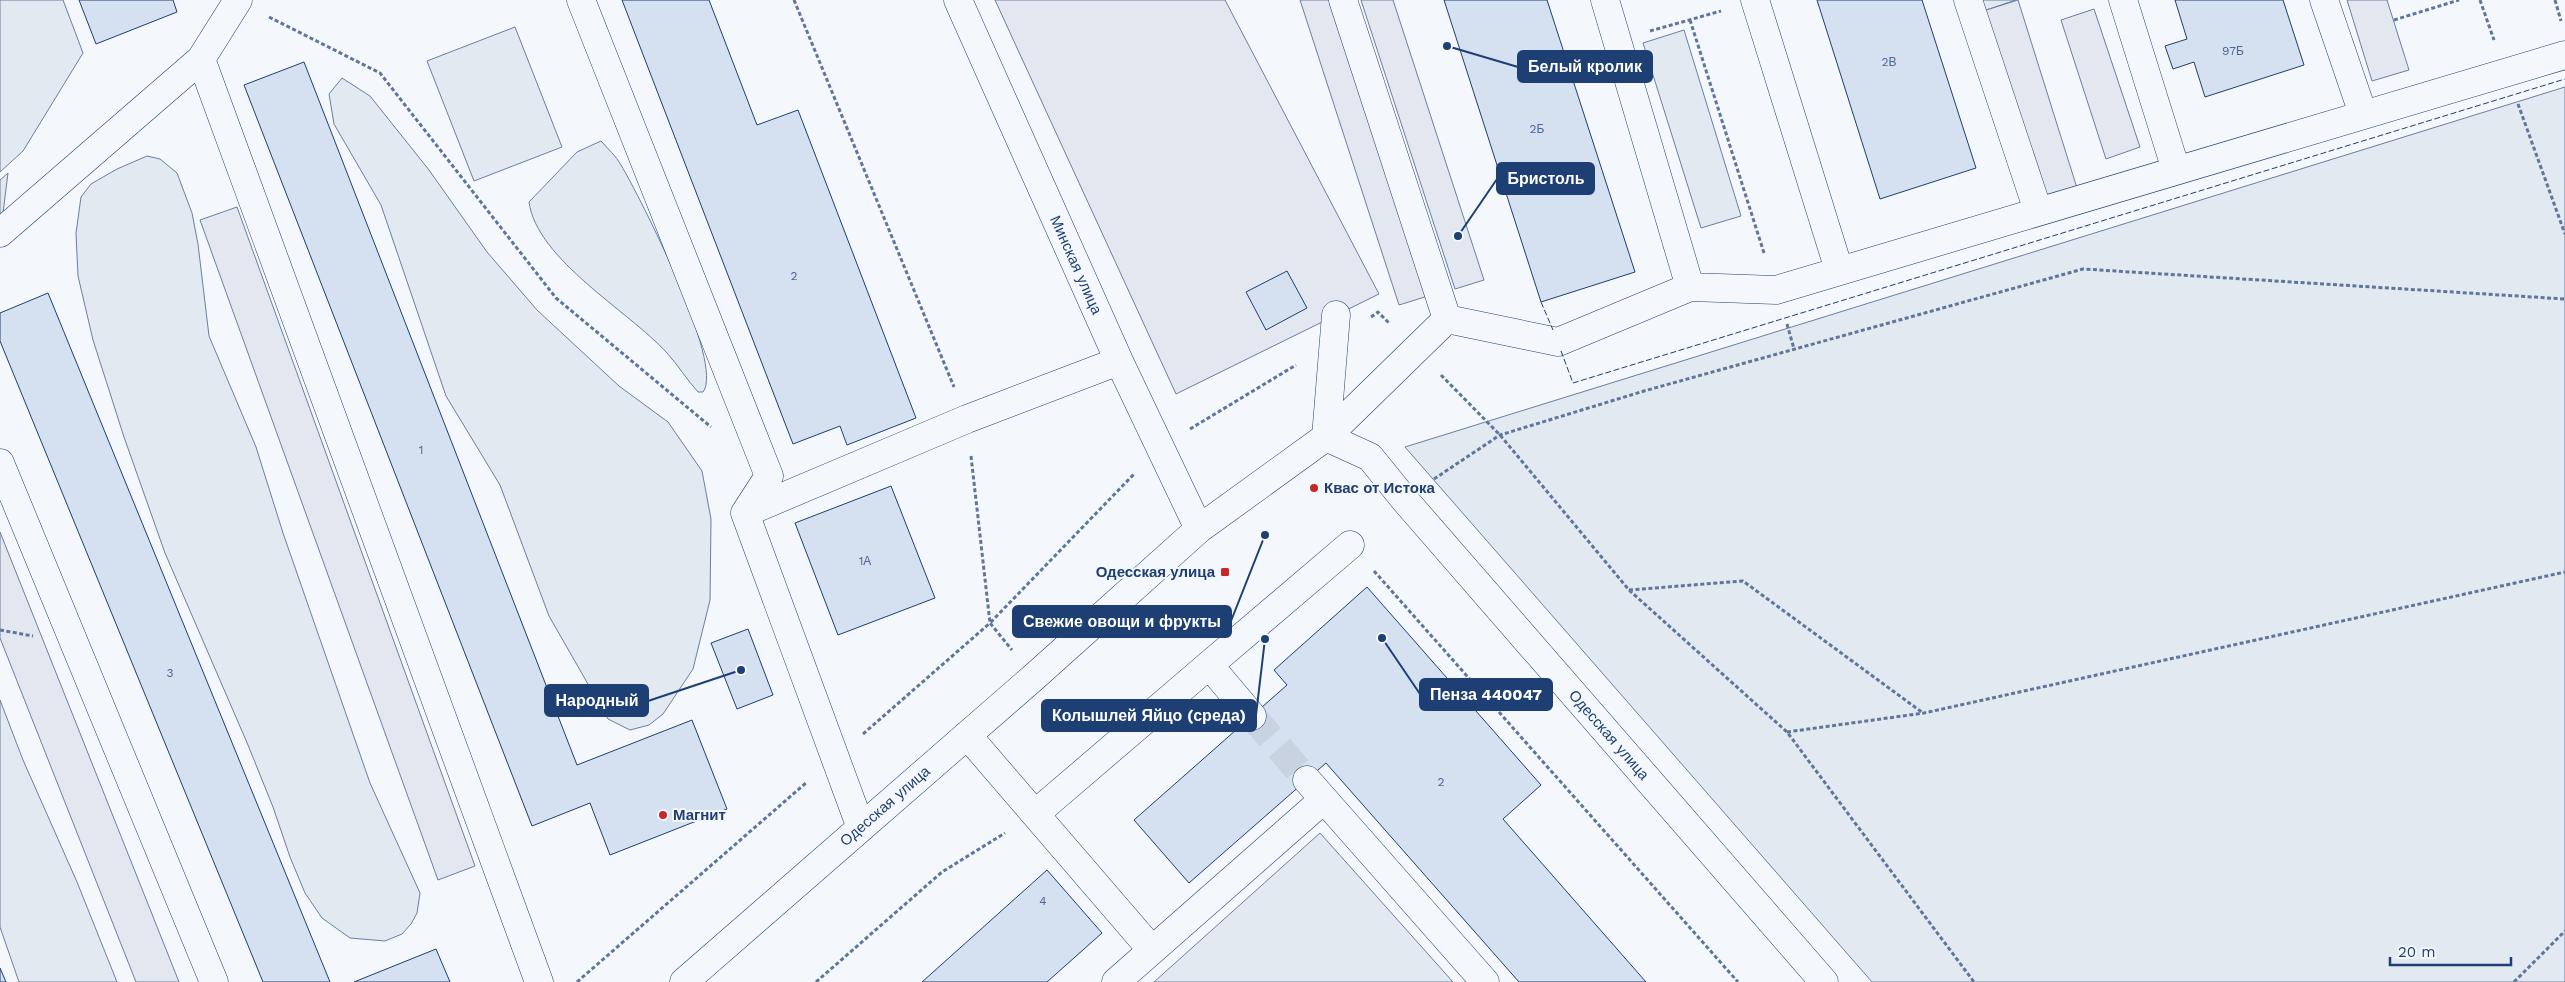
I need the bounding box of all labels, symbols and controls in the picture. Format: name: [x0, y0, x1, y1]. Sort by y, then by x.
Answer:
house number: 97Б: [2222, 44, 2244, 58]
callout: Белый кролик: [1518, 51, 1652, 82]
house number: 2В: [1882, 55, 1897, 69]
text: Белый кролик: [1528, 57, 1643, 76]
house number: 2Б: [1530, 122, 1545, 136]
callout: Бристоль: [1497, 163, 1594, 194]
text: Бристоль: [1507, 169, 1585, 188]
street label: Минская улица: [1046, 213, 1106, 318]
house number: 2: [791, 269, 798, 283]
house number: 1: [419, 443, 423, 457]
place label: Квас от Истока: [1324, 479, 1436, 497]
marker: Квас от Истока: [1308, 482, 1320, 494]
house number: 1А: [859, 554, 871, 568]
place label: Одесская улица: [1096, 563, 1216, 581]
marker: Одесская улица: [1219, 566, 1231, 578]
callout: Свежие овощи и фрукты: [1013, 606, 1231, 637]
text: Свежие овощи и фрукты: [1023, 612, 1221, 631]
house number: 3: [167, 666, 174, 680]
callout: Пенза 440047: [1420, 679, 1552, 710]
callout: Народный: [545, 685, 648, 716]
text: Пенза 440047: [1430, 685, 1542, 704]
street label: Одесская улица: [1565, 686, 1653, 784]
text: Народный: [555, 691, 639, 710]
callout: Колышлей Яйцо (среда): [1042, 700, 1256, 731]
text: Колышлей Яйцо (среда): [1052, 706, 1246, 725]
street label: Одесская улица: [836, 762, 934, 850]
house number: 2: [1438, 775, 1445, 789]
place label: Магнит: [673, 806, 726, 824]
marker: Магнит: [657, 809, 669, 821]
house number: 4: [1039, 894, 1047, 908]
scale bar: [2390, 934, 2511, 966]
text: 20 m: [2398, 943, 2436, 961]

